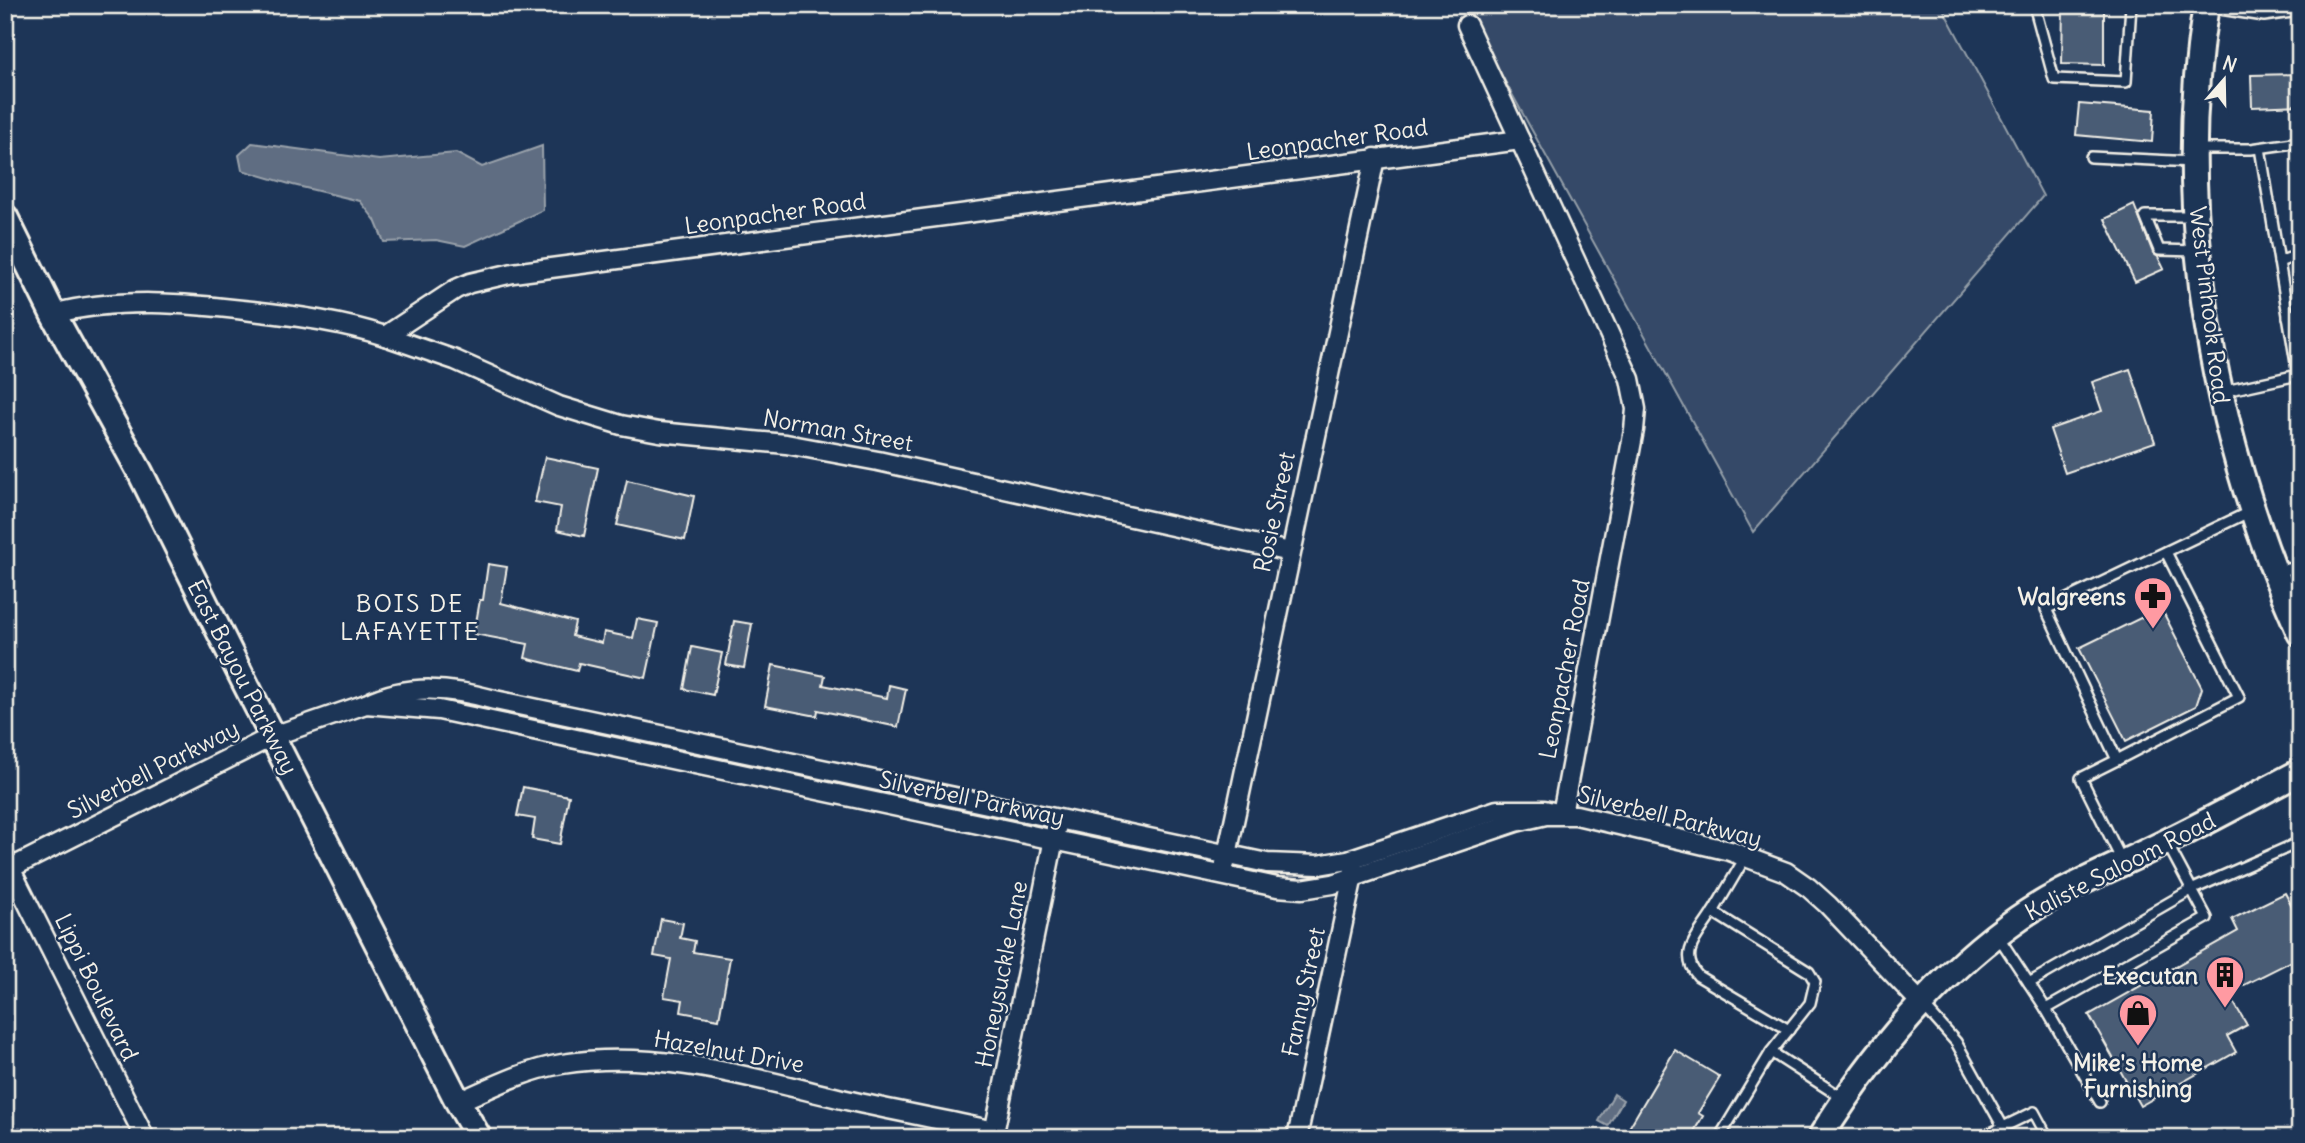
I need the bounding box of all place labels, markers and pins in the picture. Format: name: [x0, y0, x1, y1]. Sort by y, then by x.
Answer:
pharmacy icon: Walgreens: [2132, 575, 2174, 630]
place label: Walgreens: [2017, 582, 2126, 611]
building icon: Executan: [2204, 954, 2246, 1009]
place label: Executan: [2102, 961, 2198, 990]
shop icon: Mike's Home Furnishing: [2117, 992, 2159, 1047]
place label: Mike's Home Furnishing: [2073, 1048, 2203, 1103]

